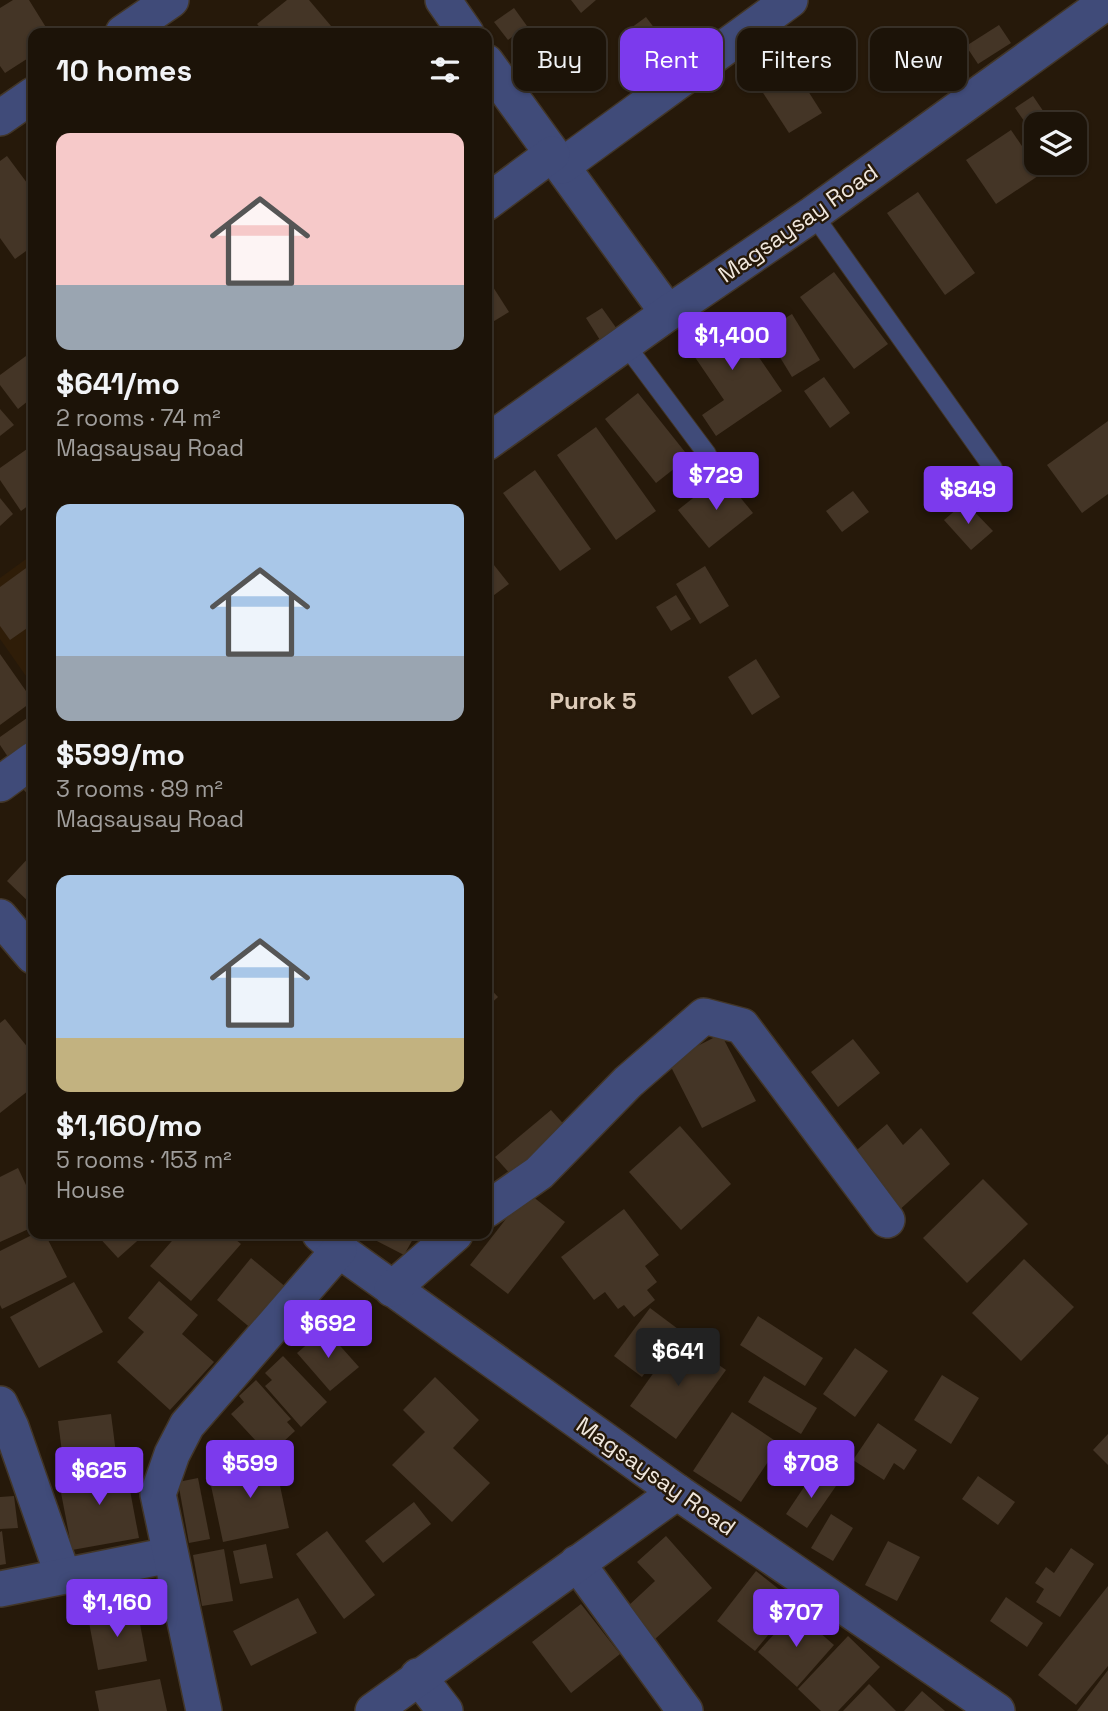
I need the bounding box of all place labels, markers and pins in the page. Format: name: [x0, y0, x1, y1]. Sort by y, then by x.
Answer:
pin: $1,400: [675, 312, 789, 372]
pin: $729: [675, 452, 757, 512]
pin: $849: [927, 466, 1009, 526]
pin: $692: [287, 1300, 369, 1360]
pin: $641: [637, 1328, 719, 1388]
pin: $599: [209, 1440, 291, 1500]
pin: $708: [770, 1440, 852, 1500]
pin: $625: [58, 1448, 140, 1507]
pin: $1,160: [60, 1580, 174, 1639]
pin: $707: [755, 1590, 837, 1649]

